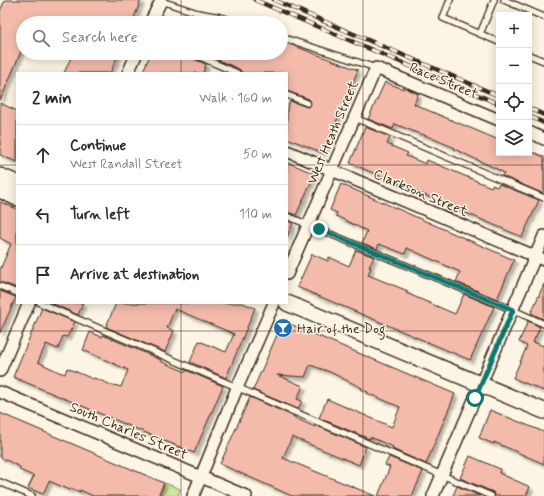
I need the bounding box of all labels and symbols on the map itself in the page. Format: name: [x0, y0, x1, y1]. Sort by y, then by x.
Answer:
street label: Race Street: [407, 58, 481, 104]
street label: West Heath Street: [303, 77, 363, 187]
street label: Clarkson Street: [371, 165, 471, 221]
route end: [310, 220, 328, 238]
bar icon: Hair of the Dog: [272, 317, 294, 339]
place label: Hair of the Dog: [297, 320, 385, 340]
route start: [466, 389, 484, 407]
street label: South Charles Street: [67, 398, 191, 464]

